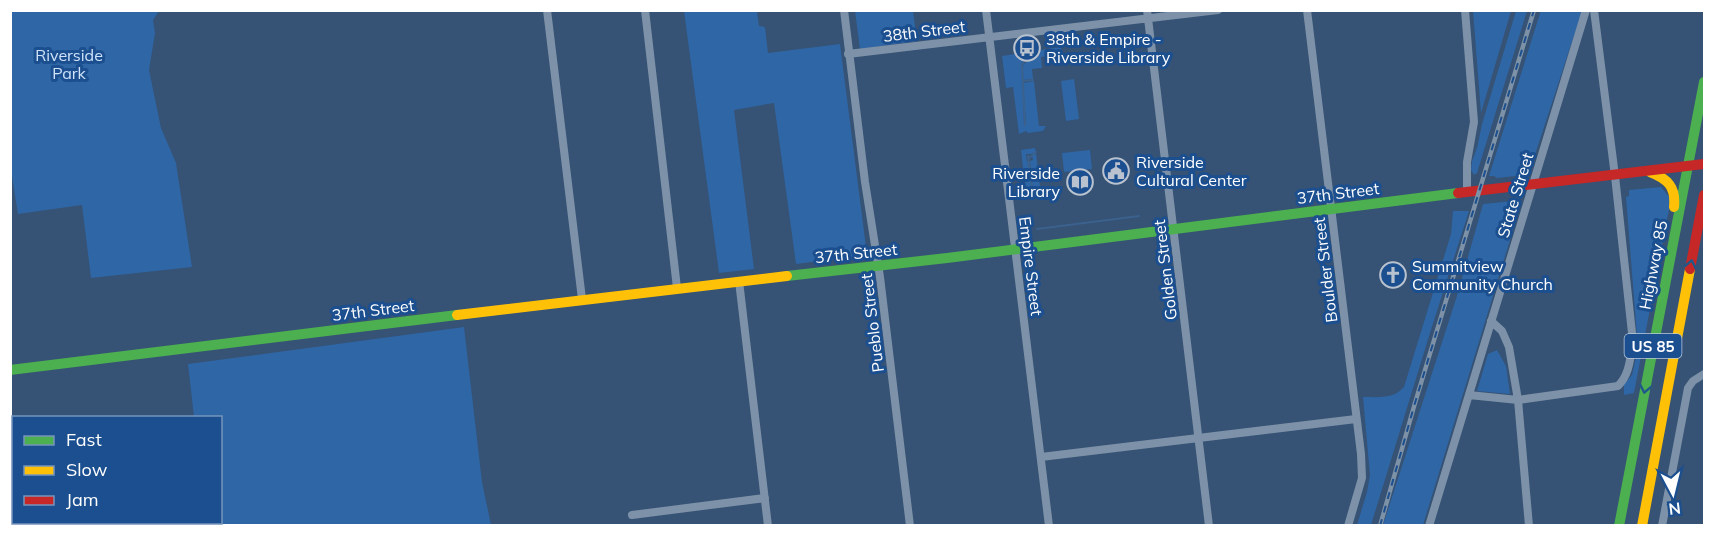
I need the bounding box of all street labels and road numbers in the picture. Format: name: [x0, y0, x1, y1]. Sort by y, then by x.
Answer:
street label: 38th Street: [882, 16, 967, 46]
street label: State Street: [1493, 150, 1538, 240]
street label: 37th Street: [1296, 178, 1381, 208]
street label: Empire Street: [1015, 215, 1047, 317]
street label: Boulder Street: [1309, 216, 1341, 324]
street label: Golden Street: [1149, 218, 1181, 321]
street label: Highway 85: [1635, 219, 1671, 311]
street label: 37th Street: [814, 239, 899, 267]
street label: Pueblo Street: [856, 272, 888, 373]
street label: 37th Street: [331, 295, 416, 325]
road number: US 85: [1624, 334, 1682, 358]

